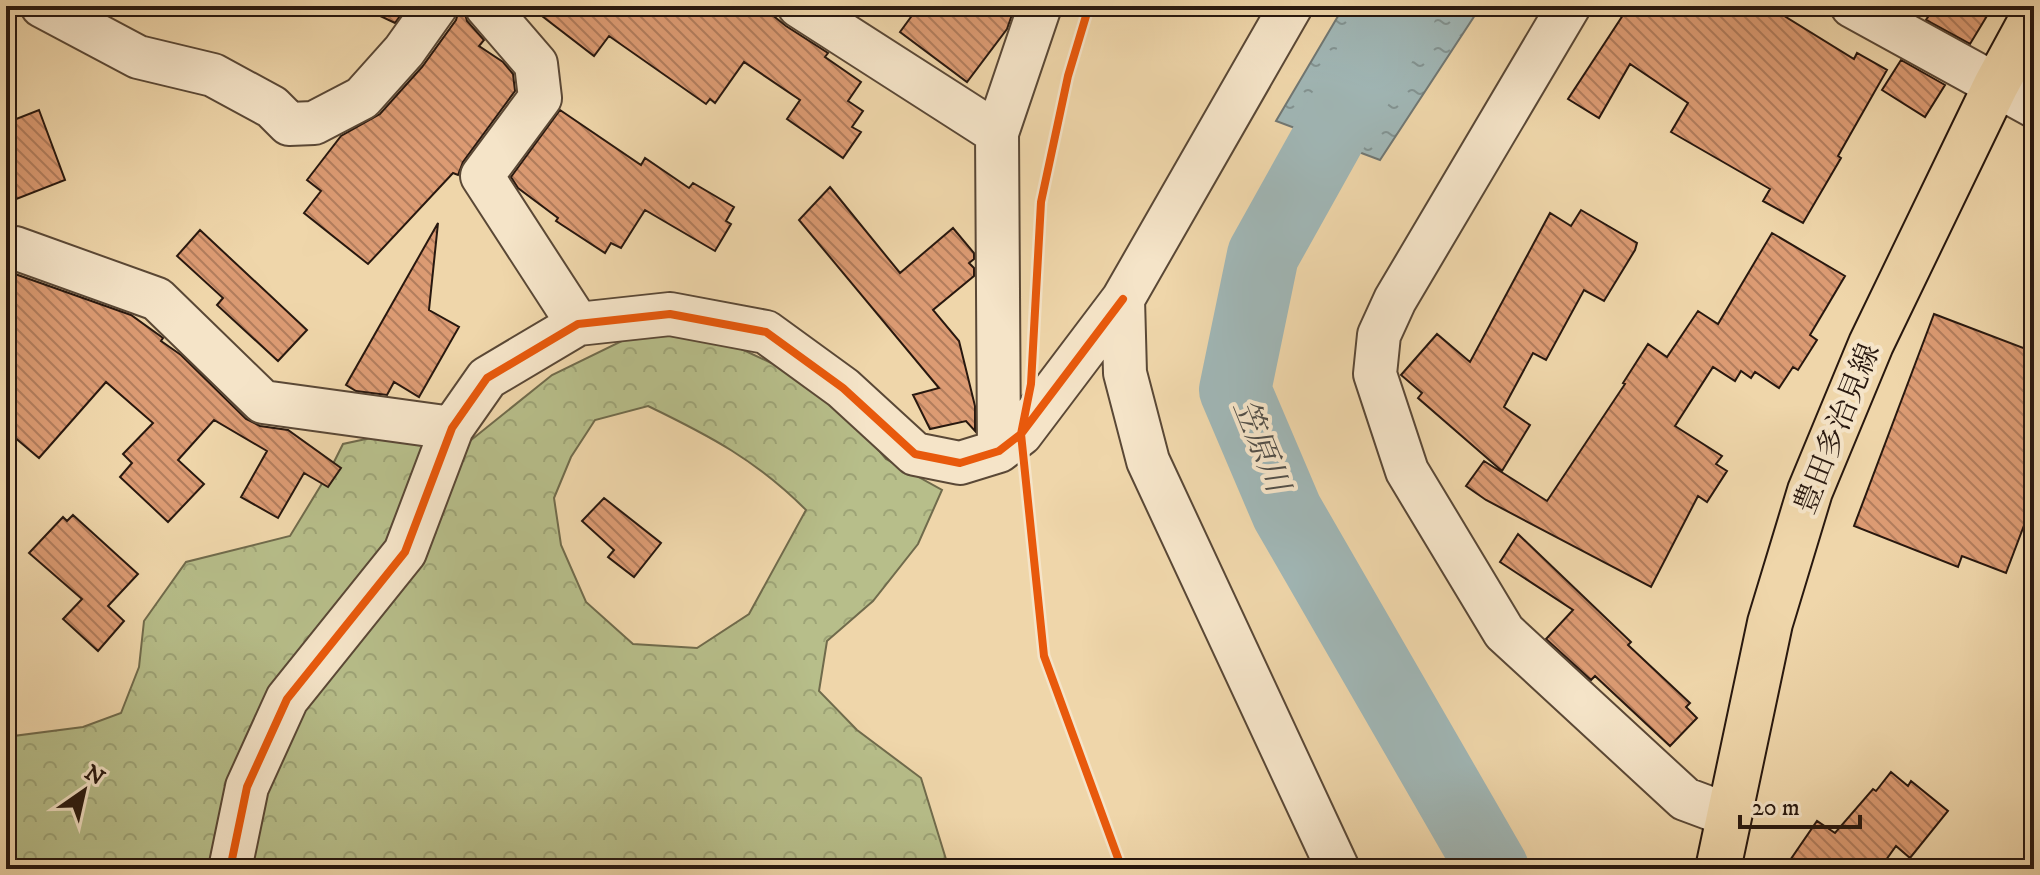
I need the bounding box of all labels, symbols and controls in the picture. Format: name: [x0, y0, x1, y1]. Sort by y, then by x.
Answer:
street label: 豊田多治見線: [1787, 339, 1889, 519]
water label: 笠原川: [1223, 394, 1298, 501]
north arrow: [44, 751, 124, 831]
text: N: [79, 759, 109, 792]
scale bar: [1740, 779, 1860, 829]
text: 20 m: [1752, 793, 1800, 823]

